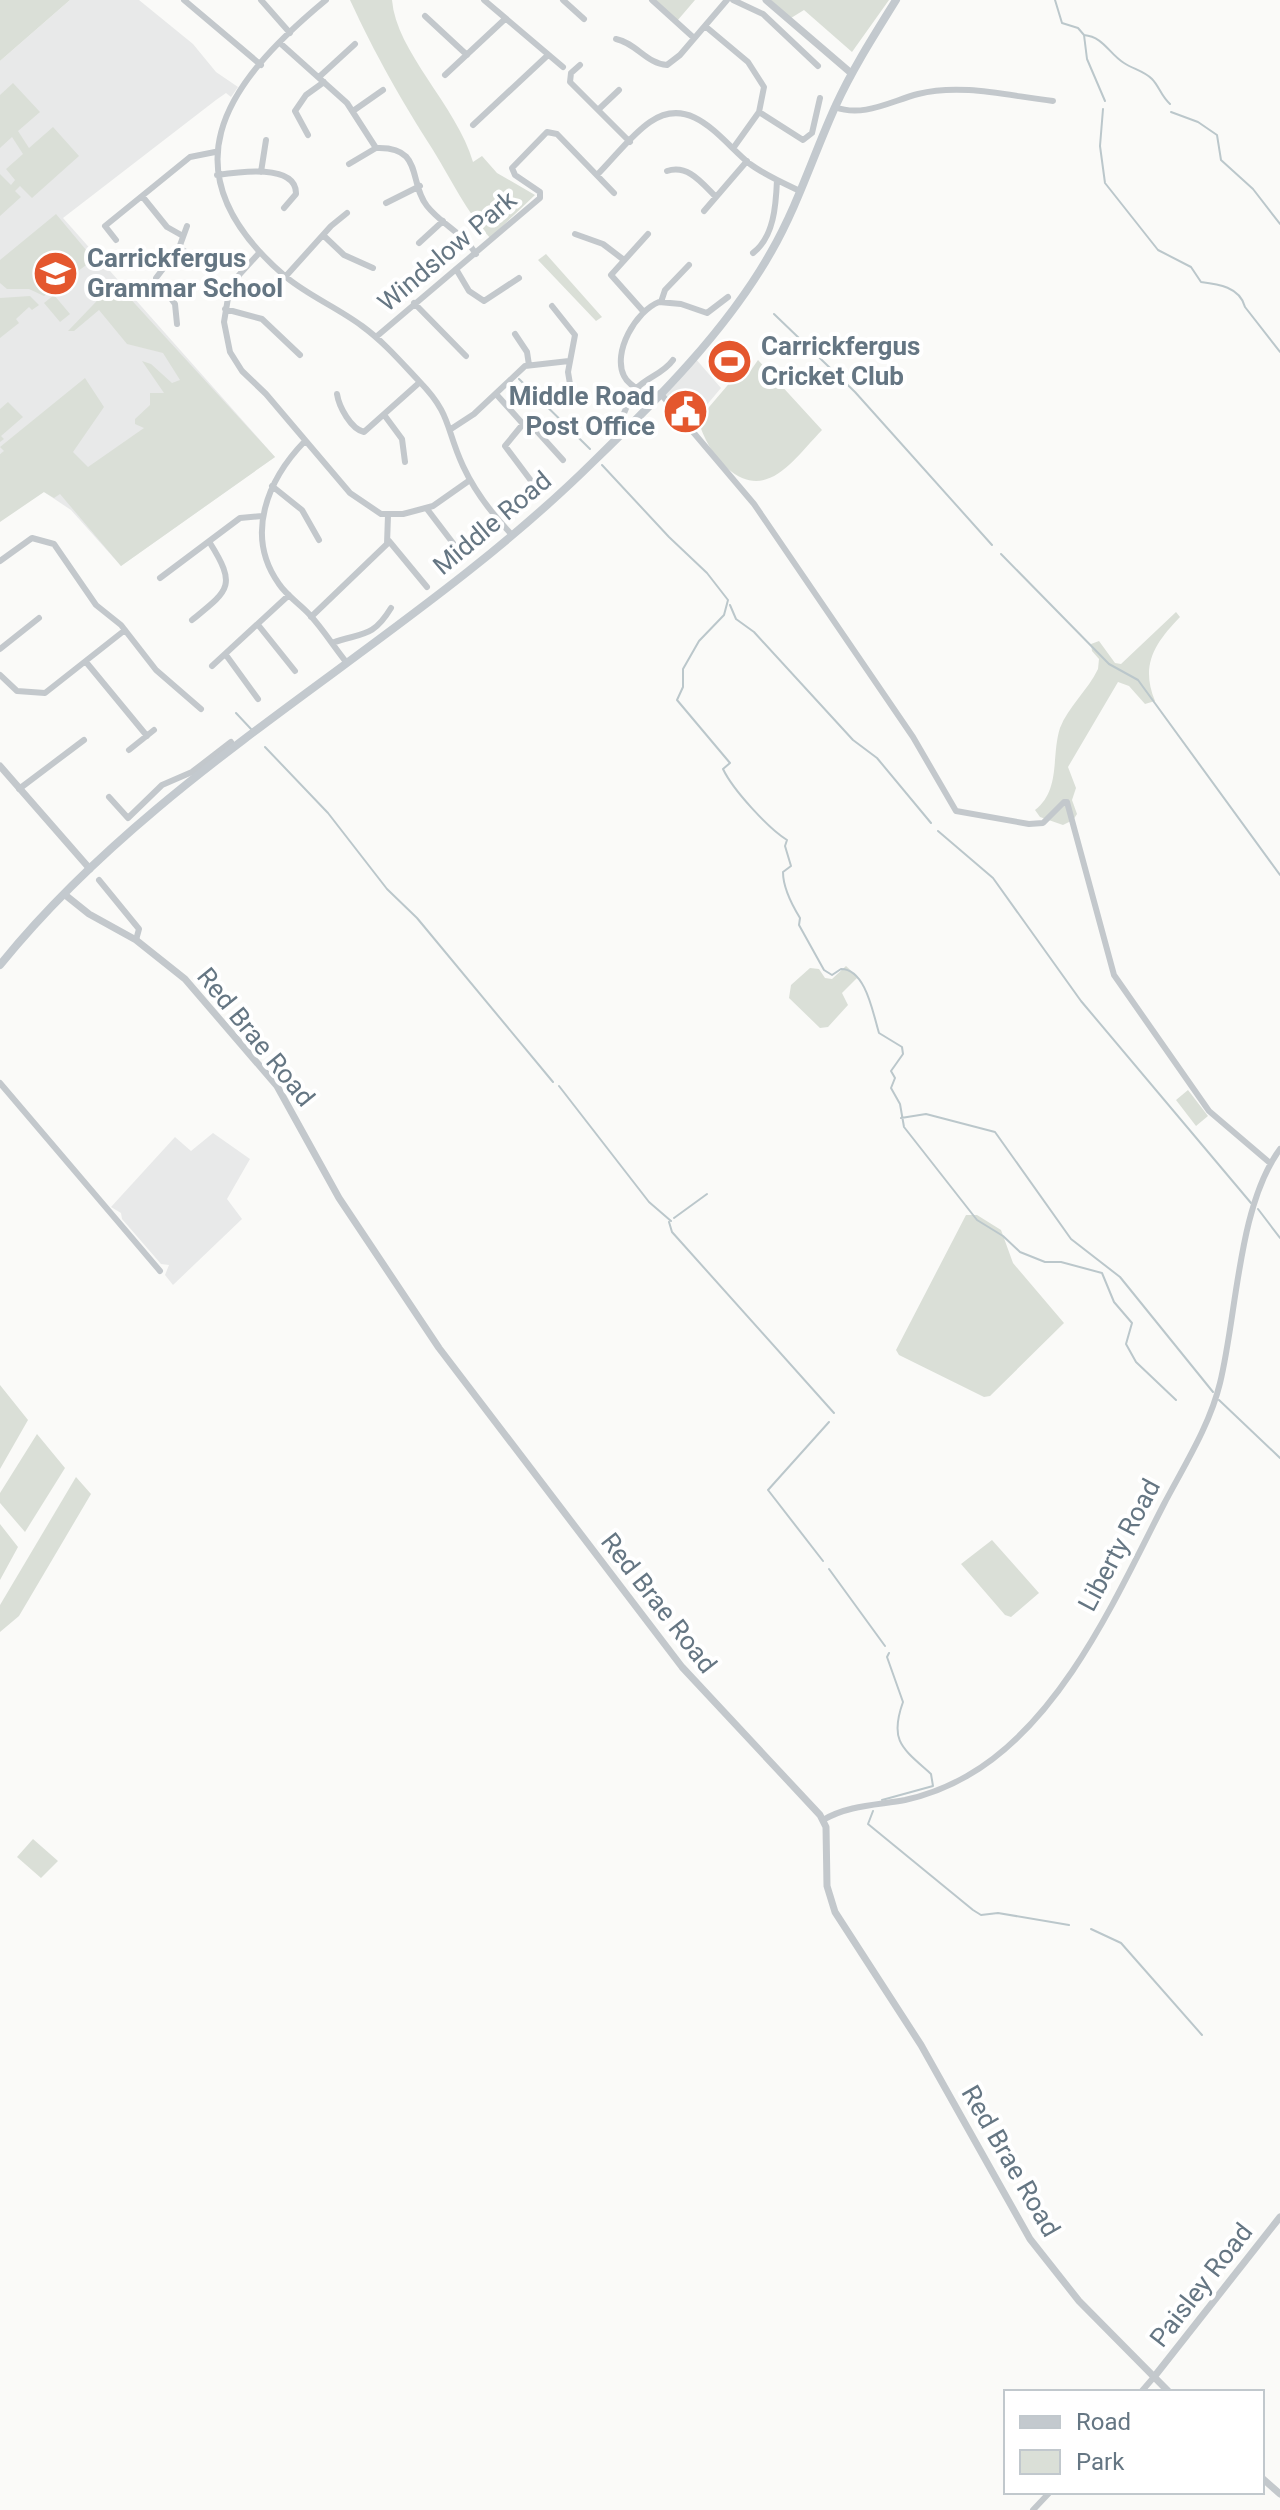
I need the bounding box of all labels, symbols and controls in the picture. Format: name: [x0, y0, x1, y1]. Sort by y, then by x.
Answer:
street label: Windslow Park: [372, 184, 523, 318]
place label: Carrickfergus Grammar School: [87, 243, 283, 303]
school or university icon: Carrickfergus Grammar School: [32, 249, 80, 297]
place label: Carrickfergus Cricket Club: [761, 331, 920, 391]
sports icon: Carrickfergus Cricket Club: [706, 337, 754, 385]
place label: Middle Road Post Office: [509, 381, 655, 441]
public building icon: Middle Road Post Office: [662, 387, 710, 435]
street label: Middle Road: [427, 465, 557, 581]
street label: Red Brae Road: [191, 962, 321, 1112]
street label: Liberty Road: [1072, 1474, 1166, 1616]
street label: Red Brae Road: [595, 1527, 723, 1679]
street label: Red Brae Road: [956, 2080, 1066, 2242]
street label: Paisley Road: [1143, 2217, 1259, 2353]
legend: [1004, 2390, 1264, 2494]
text: Road: [1076, 2408, 1131, 2436]
text: Park: [1076, 2448, 1125, 2476]

